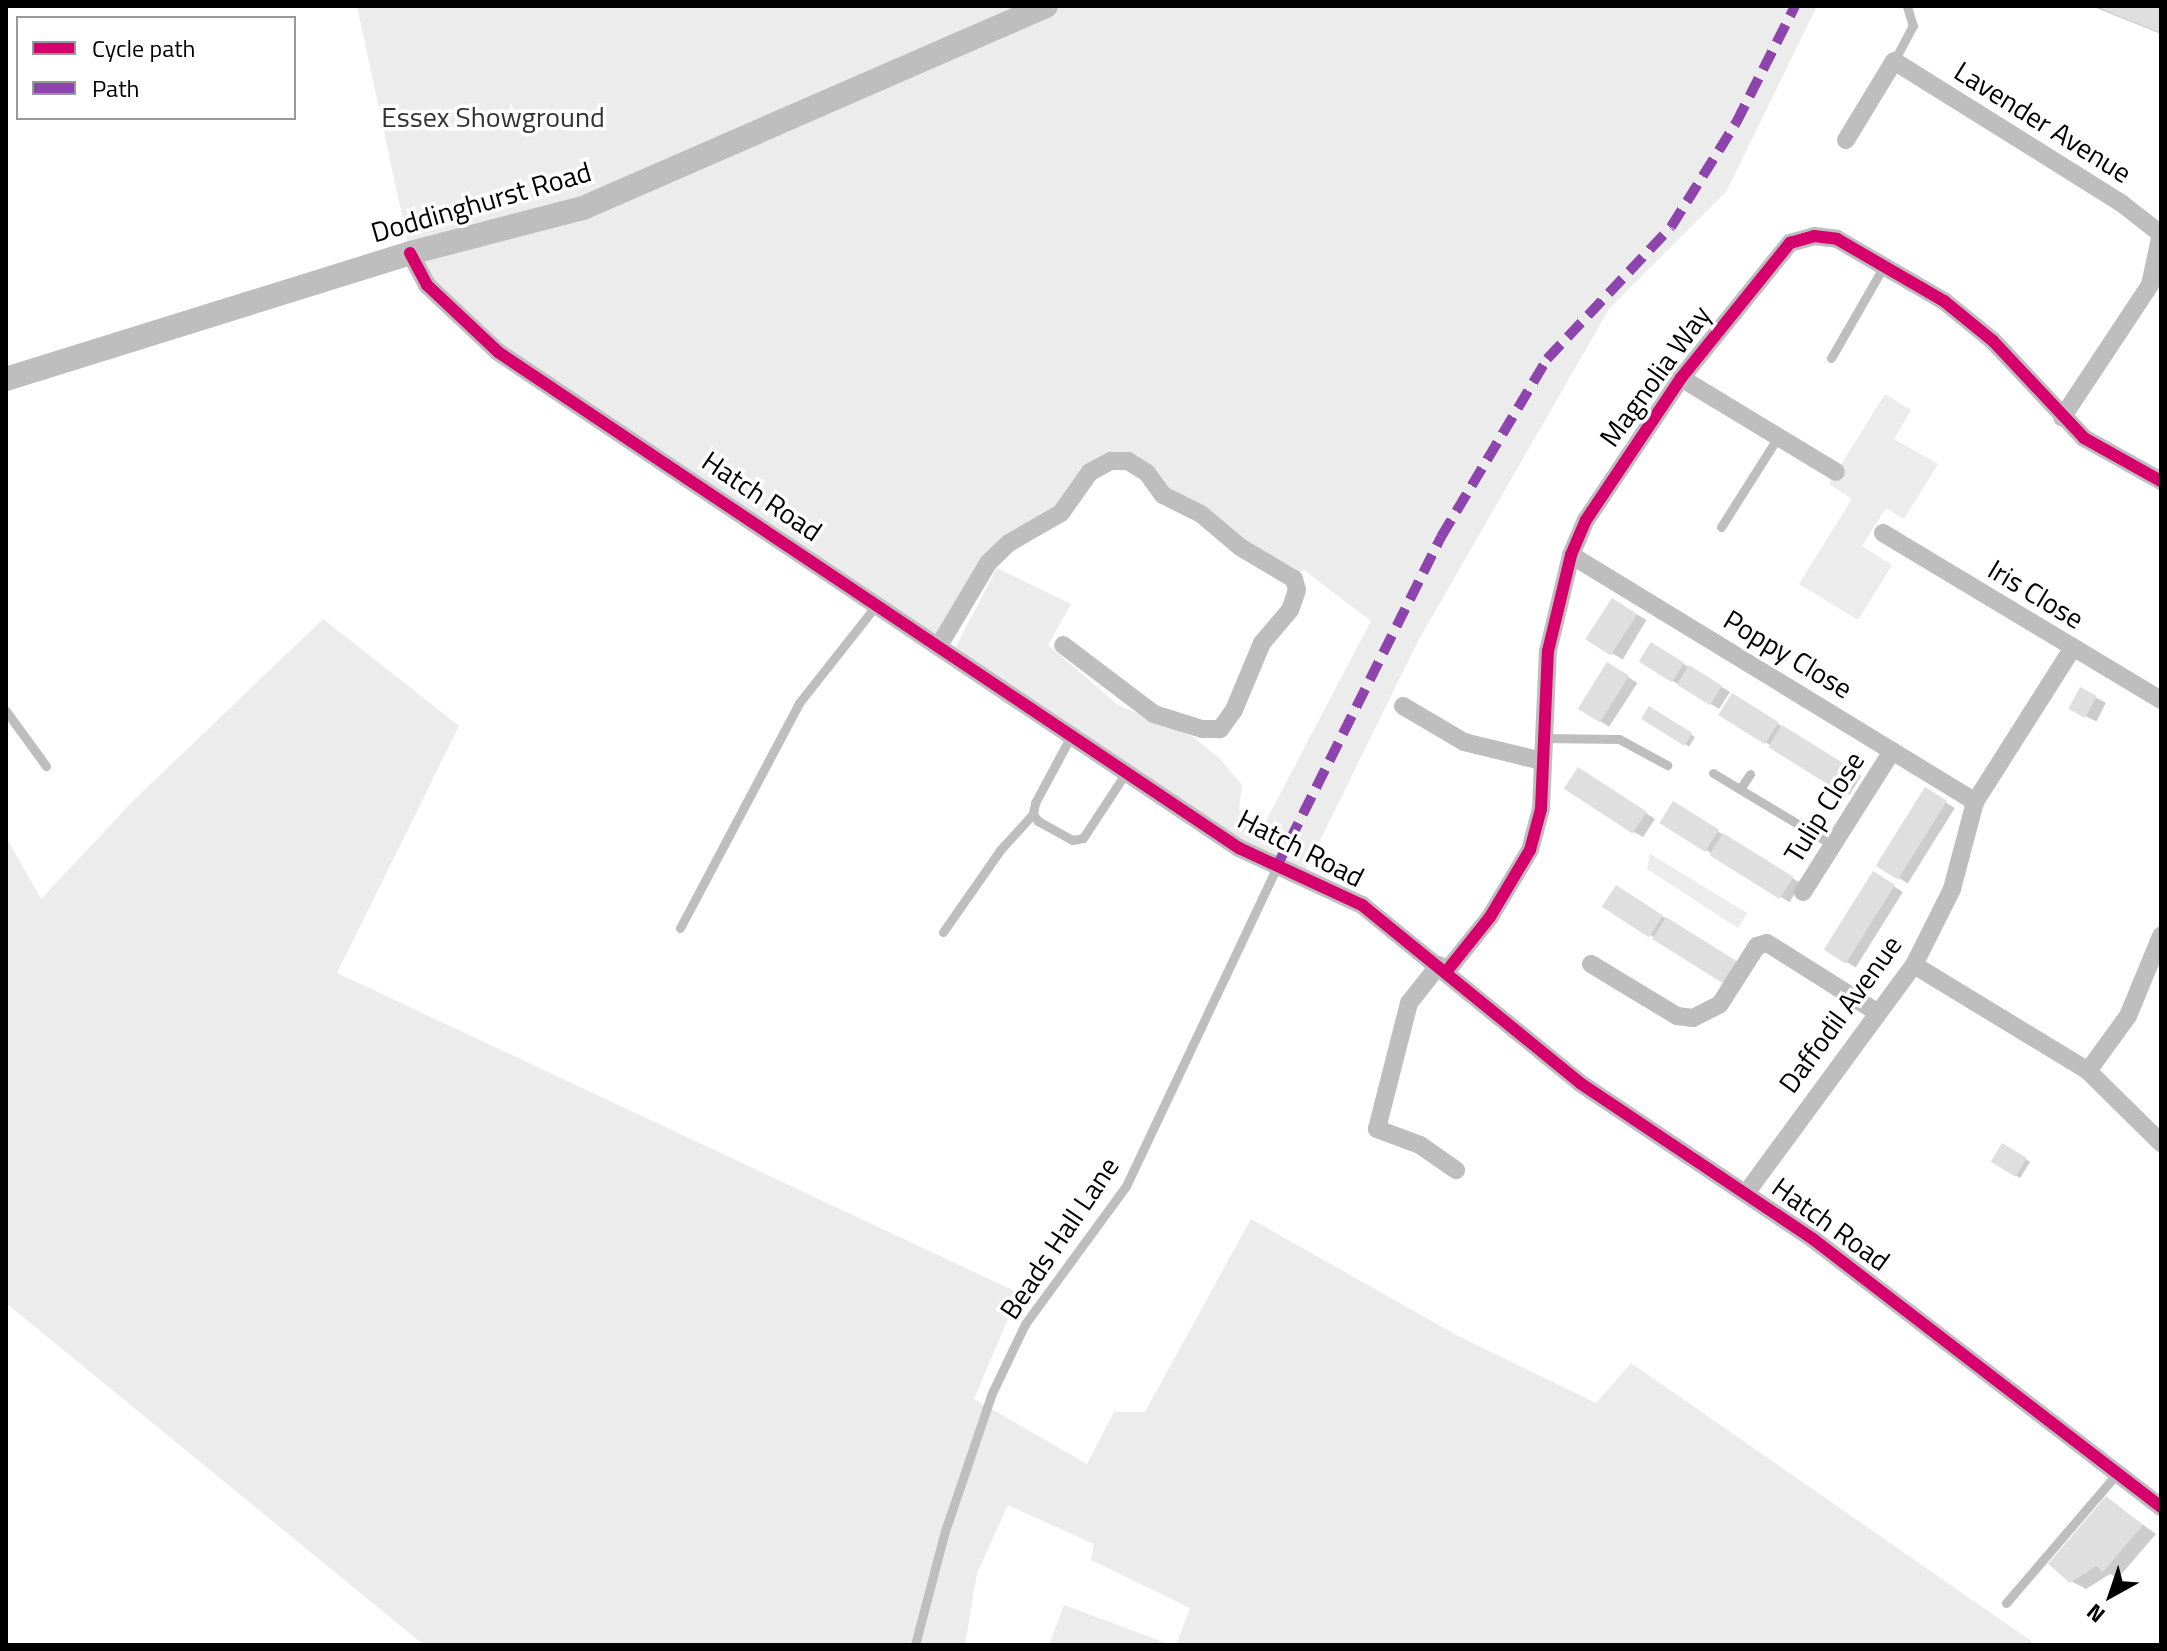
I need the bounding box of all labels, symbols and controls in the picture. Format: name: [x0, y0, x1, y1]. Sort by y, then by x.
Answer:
legend: [16, 16, 296, 120]
text: Cycle path: [92, 30, 195, 66]
street label: Lavender Avenue: [1948, 54, 2138, 190]
text: Path: [92, 70, 139, 106]
park label: Essex Showground: [381, 100, 605, 134]
street label: Doddinghurst Road: [367, 155, 595, 249]
street label: Magnolia Way: [1593, 299, 1717, 453]
street label: Hatch Road: [696, 444, 828, 548]
street label: Iris Close: [1982, 552, 2090, 636]
street label: Poppy Close: [1718, 603, 1858, 705]
street label: Tulip Close: [1777, 745, 1871, 869]
street label: Hatch Road: [1232, 802, 1370, 894]
street label: Daffodil Avenue: [1772, 929, 1908, 1099]
street label: Beads Hall Lane: [992, 1151, 1126, 1325]
street label: Hatch Road: [1766, 1170, 1896, 1278]
north arrow: [2071, 1555, 2151, 1635]
text: N: [2079, 1595, 2112, 1631]

